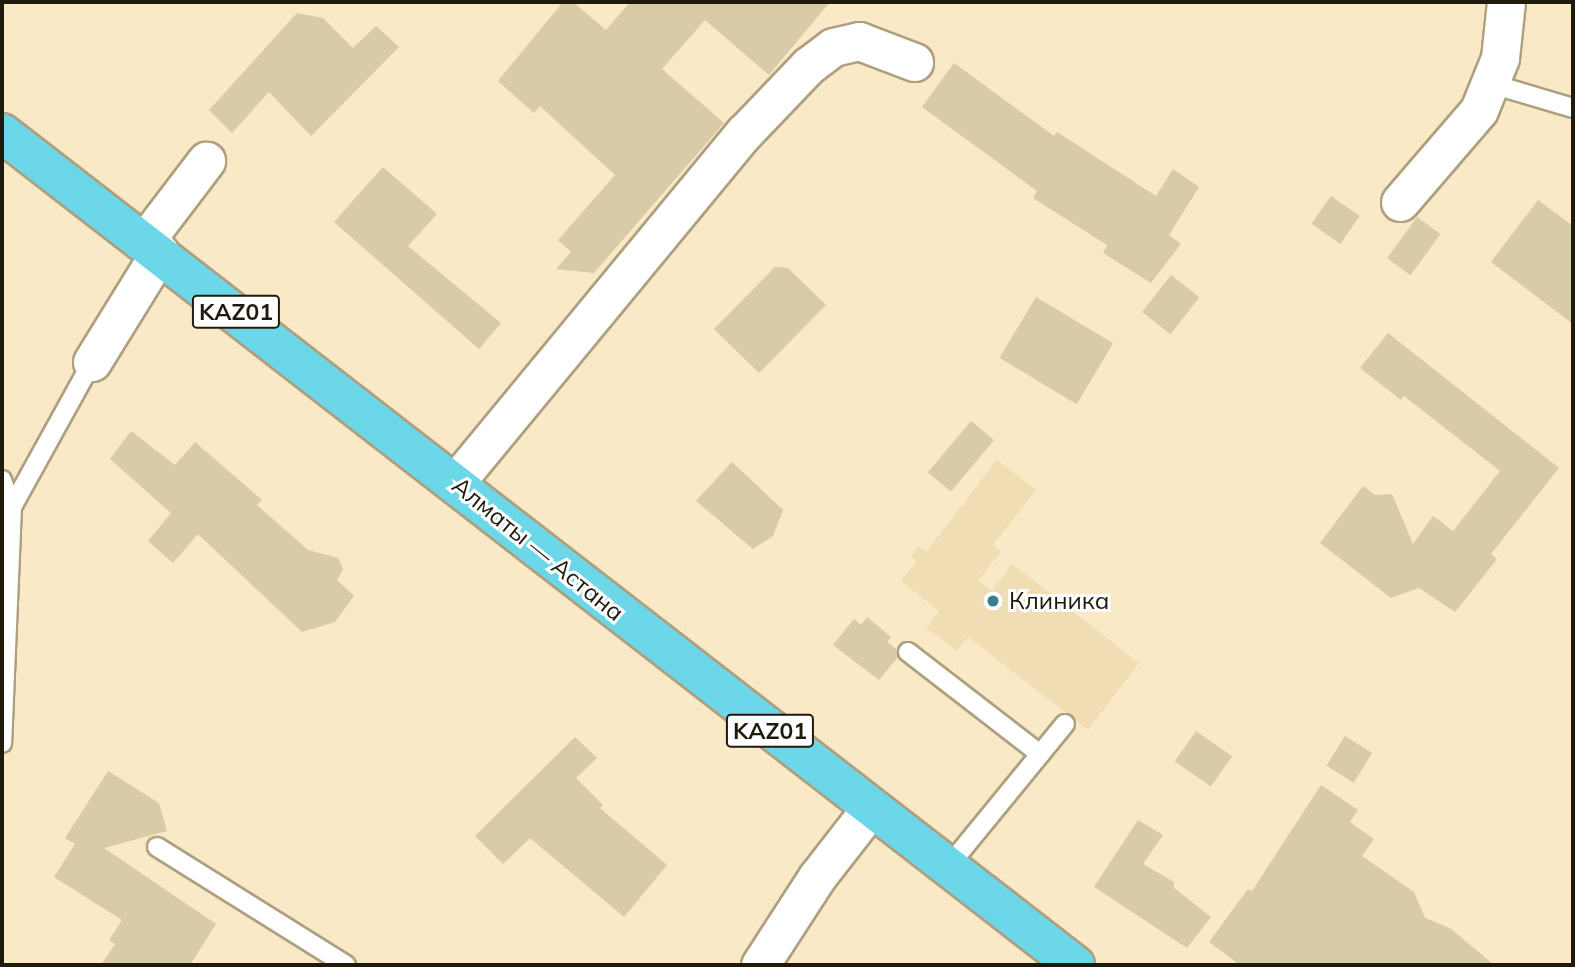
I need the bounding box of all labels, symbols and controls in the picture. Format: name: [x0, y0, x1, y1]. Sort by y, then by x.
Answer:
road number: KАZ01: [190, 292, 282, 332]
street label: Алматы — Астана: [446, 471, 630, 627]
place label: Клиника: [1009, 587, 1109, 615]
marker: Клиника: [983, 591, 1003, 611]
road number: KАZ01: [724, 712, 816, 750]

